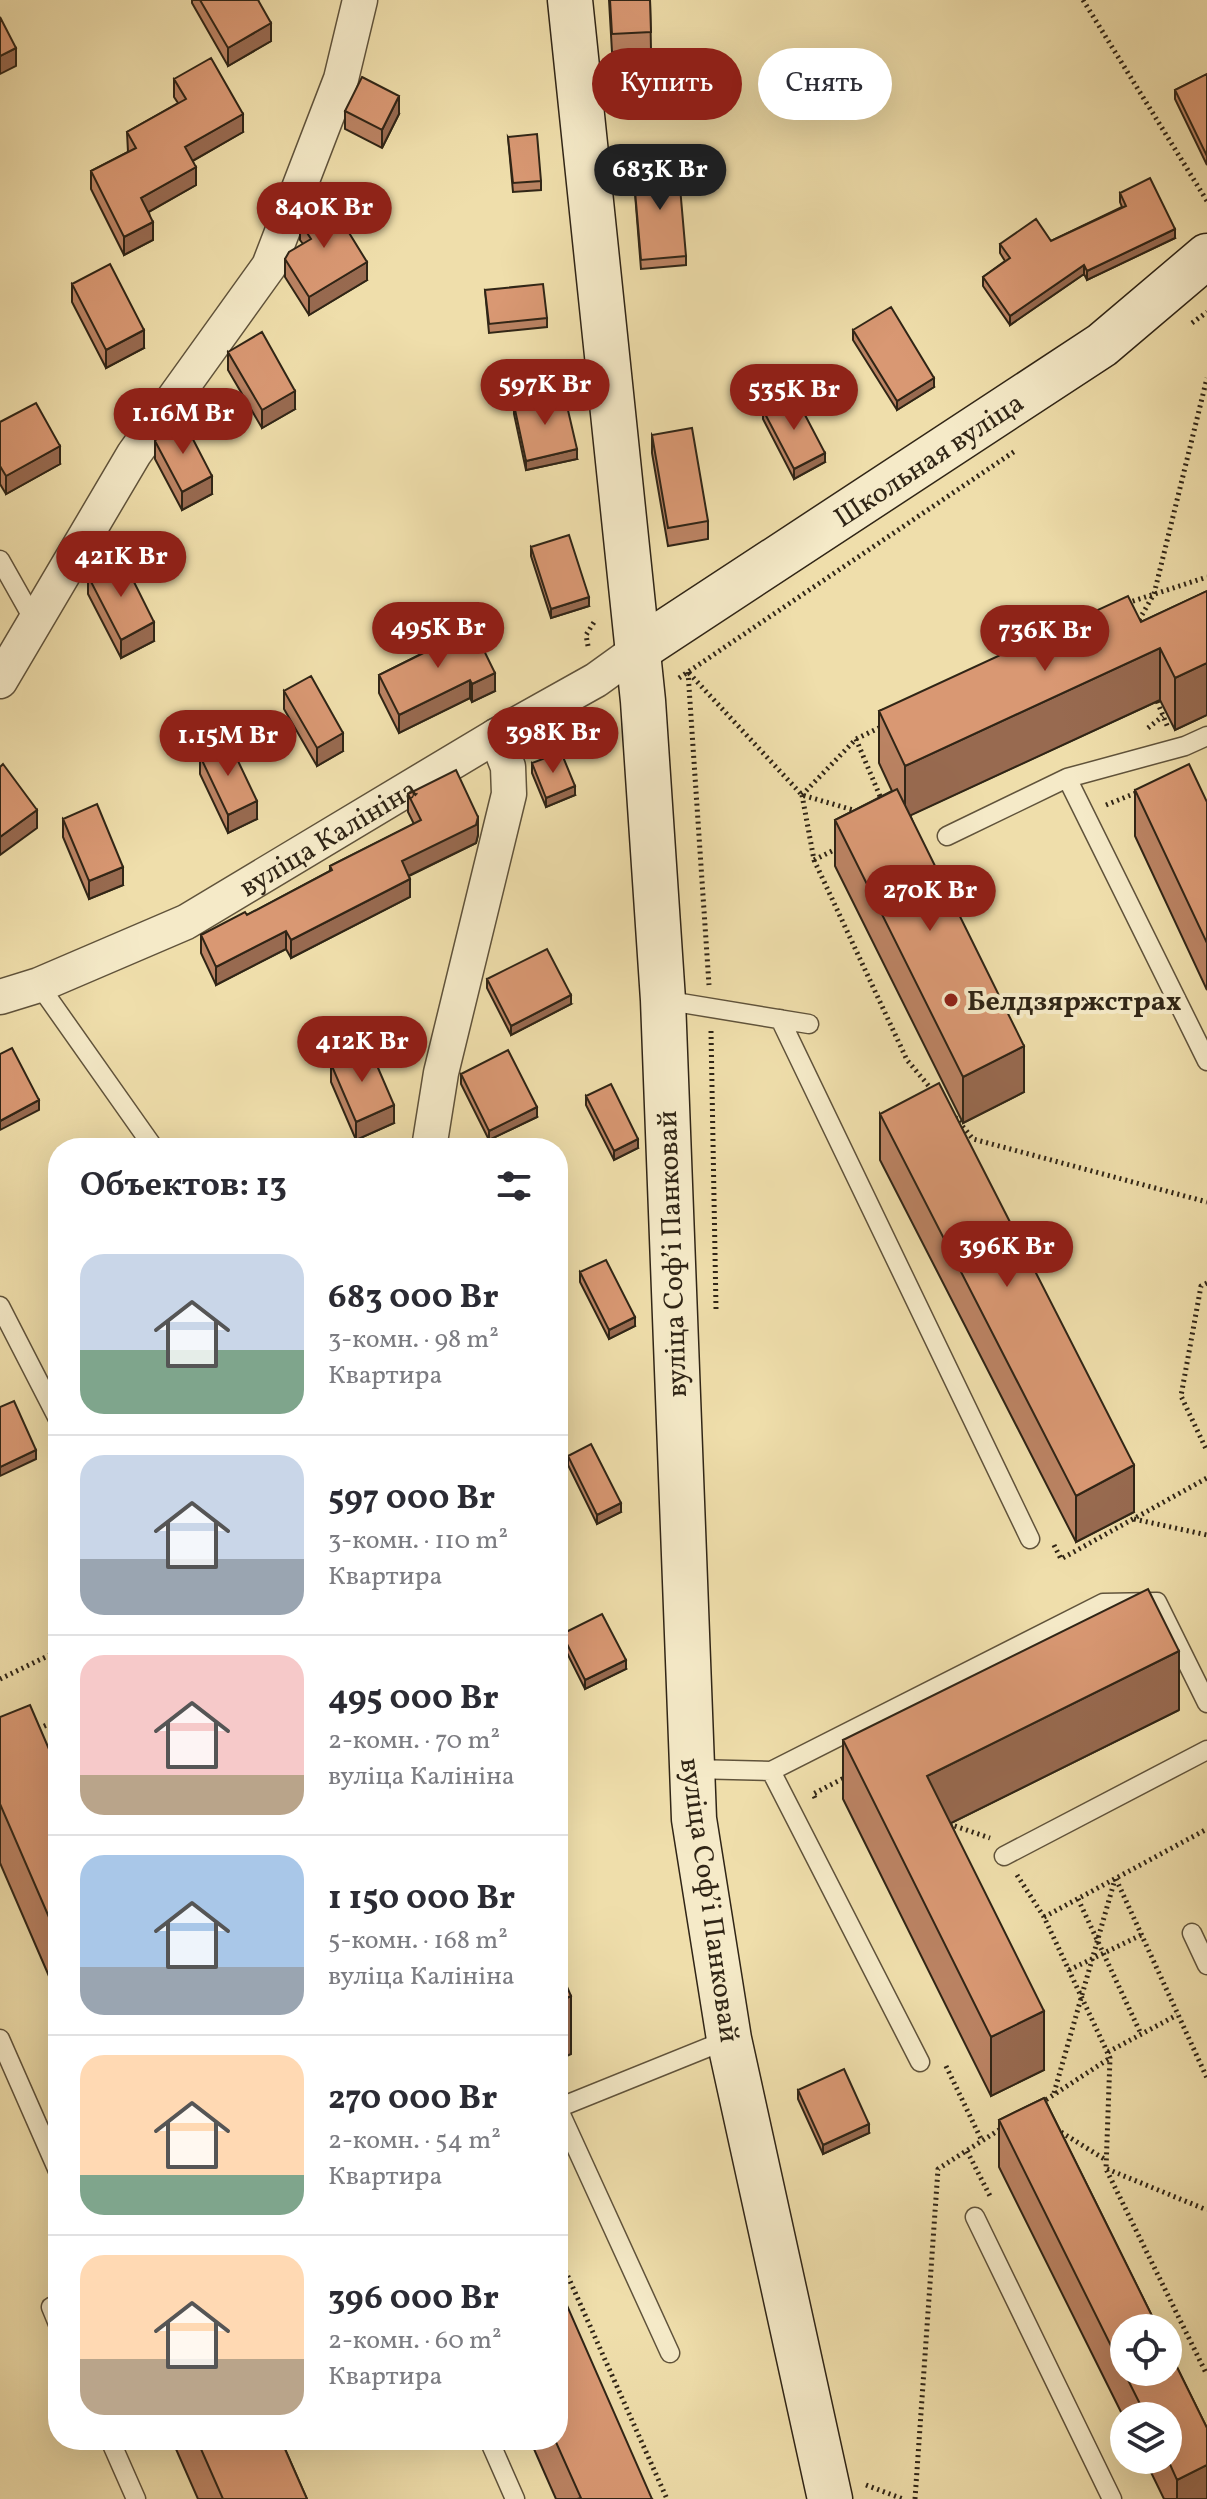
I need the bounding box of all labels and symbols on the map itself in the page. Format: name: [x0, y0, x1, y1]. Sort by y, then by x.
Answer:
pin: 683K Br: [586, 144, 734, 212]
pin: 840K Br: [250, 182, 398, 250]
pin: 597K Br: [471, 359, 619, 427]
pin: 535K Br: [720, 364, 868, 432]
street label: Школьная вуліца: [827, 384, 1032, 538]
pin: 1.16M Br: [100, 388, 266, 456]
pin: 421K Br: [47, 531, 195, 599]
pin: 495K Br: [364, 602, 512, 670]
pin: 736K Br: [971, 605, 1119, 673]
pin: 398K Br: [479, 707, 627, 775]
pin: 1.15M Br: [145, 710, 311, 778]
street label: вуліца Калініна: [233, 771, 425, 908]
pin: 270K Br: [856, 865, 1004, 933]
place label: Белдзяржстрах: [967, 983, 1182, 1022]
marker: Белдзяржстрах: [942, 991, 960, 1009]
pin: 412K Br: [288, 1016, 436, 1084]
street label: вуліца Софʼі Панковай: [649, 1110, 698, 1398]
pin: 396K Br: [933, 1221, 1081, 1289]
street label: вуліца Софʼі Панковай: [669, 1756, 748, 2045]

